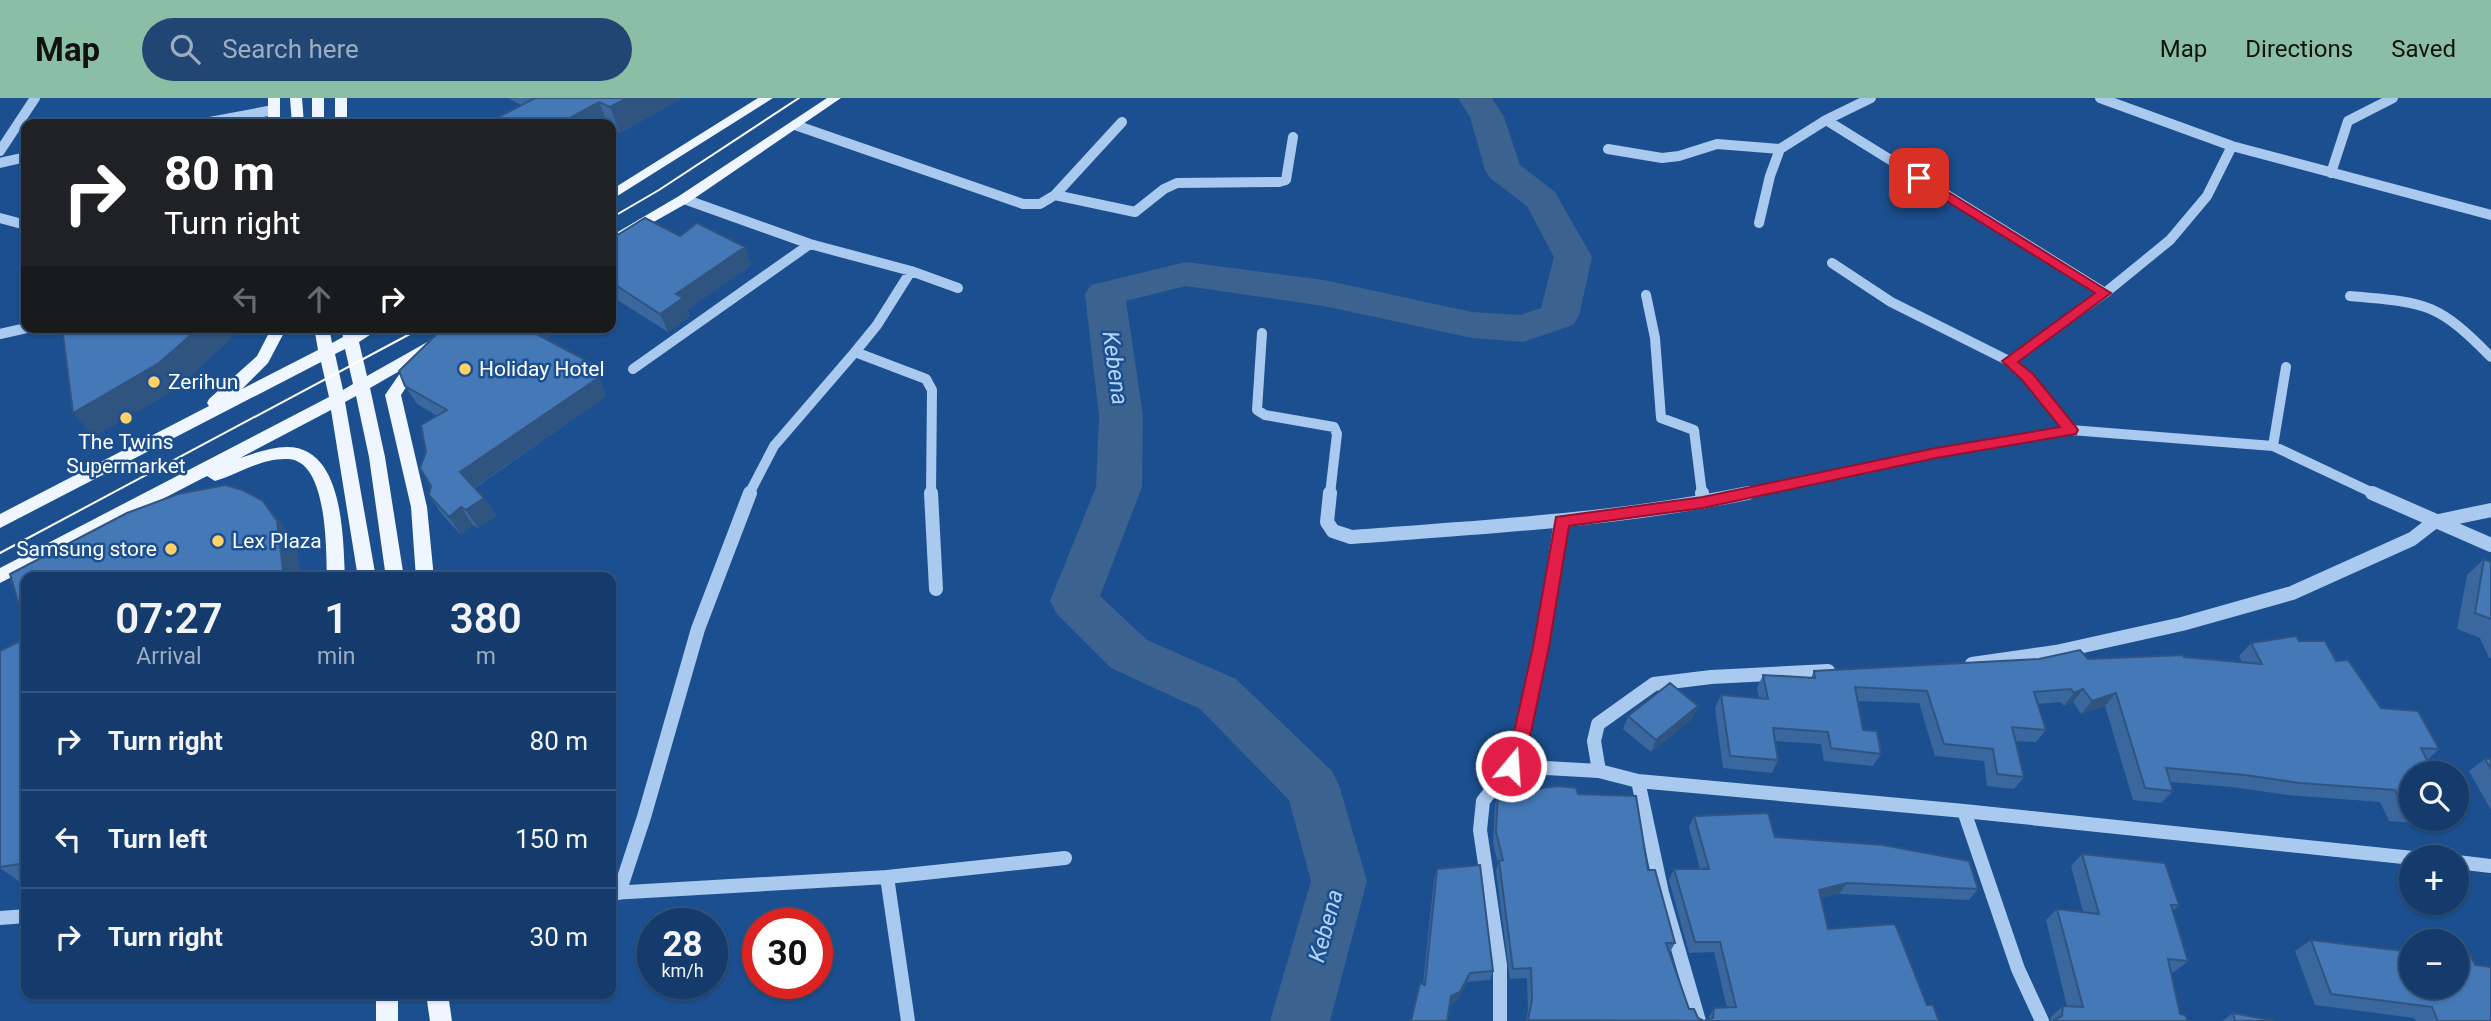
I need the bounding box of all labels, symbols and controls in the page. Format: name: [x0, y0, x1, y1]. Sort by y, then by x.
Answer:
search box: [142, 18, 632, 81]
text: Map: [35, 30, 100, 69]
icon: search: [166, 30, 204, 68]
text: Search here: [222, 34, 359, 64]
text: Map: [2160, 35, 2207, 63]
text: Directions: [2245, 35, 2353, 63]
text: Saved: [2391, 35, 2456, 63]
text: 80 m: [164, 145, 275, 202]
icon: right: [49, 147, 140, 238]
pin: [1889, 148, 1949, 208]
icon: arrive: [1900, 159, 1938, 197]
text: Turn right: [164, 204, 300, 242]
icon: left: [227, 280, 265, 318]
icon: ahead: [300, 280, 338, 318]
icon: right: [373, 280, 411, 318]
water label: Kebena: [1096, 329, 1134, 407]
place label: Holiday Hotel: [479, 357, 605, 381]
marker: Holiday Hotel: [457, 361, 473, 377]
place label: Zerihun: [168, 370, 238, 394]
marker: Zerihun: [146, 374, 162, 390]
marker: The Twins Supermarket: [118, 410, 134, 426]
place label: The Twins Supermarket: [66, 430, 186, 478]
place label: Lex Plaza: [232, 529, 322, 553]
marker: Lex Plaza: [210, 533, 226, 549]
place label: Samsung store: [16, 537, 157, 561]
marker: Samsung store: [163, 541, 179, 557]
text: 07:27: [115, 594, 223, 643]
text: 1: [324, 594, 348, 643]
text: 380: [450, 594, 522, 643]
text: Arrival: [136, 643, 202, 670]
text: min: [317, 643, 355, 670]
text: m: [476, 643, 496, 670]
icon: right: [49, 722, 87, 760]
text: Turn right: [108, 726, 223, 756]
text: 80 m: [530, 726, 588, 756]
position arrow: [1474, 729, 1548, 803]
map controls: [2399, 761, 2469, 999]
button: search: [2399, 761, 2469, 831]
icon: left: [49, 820, 87, 858]
text: Turn left: [108, 824, 207, 854]
text: 150 m: [515, 824, 588, 854]
button: +: [2399, 845, 2469, 915]
water label: Kebena: [1303, 887, 1349, 965]
speed limit sign: 30: [742, 908, 833, 999]
icon: right: [49, 918, 87, 956]
text: Turn right: [108, 922, 223, 952]
text: 30 m: [530, 922, 588, 952]
text: 28: [662, 924, 703, 965]
button: −: [2399, 929, 2469, 999]
text: km/h: [661, 960, 704, 981]

